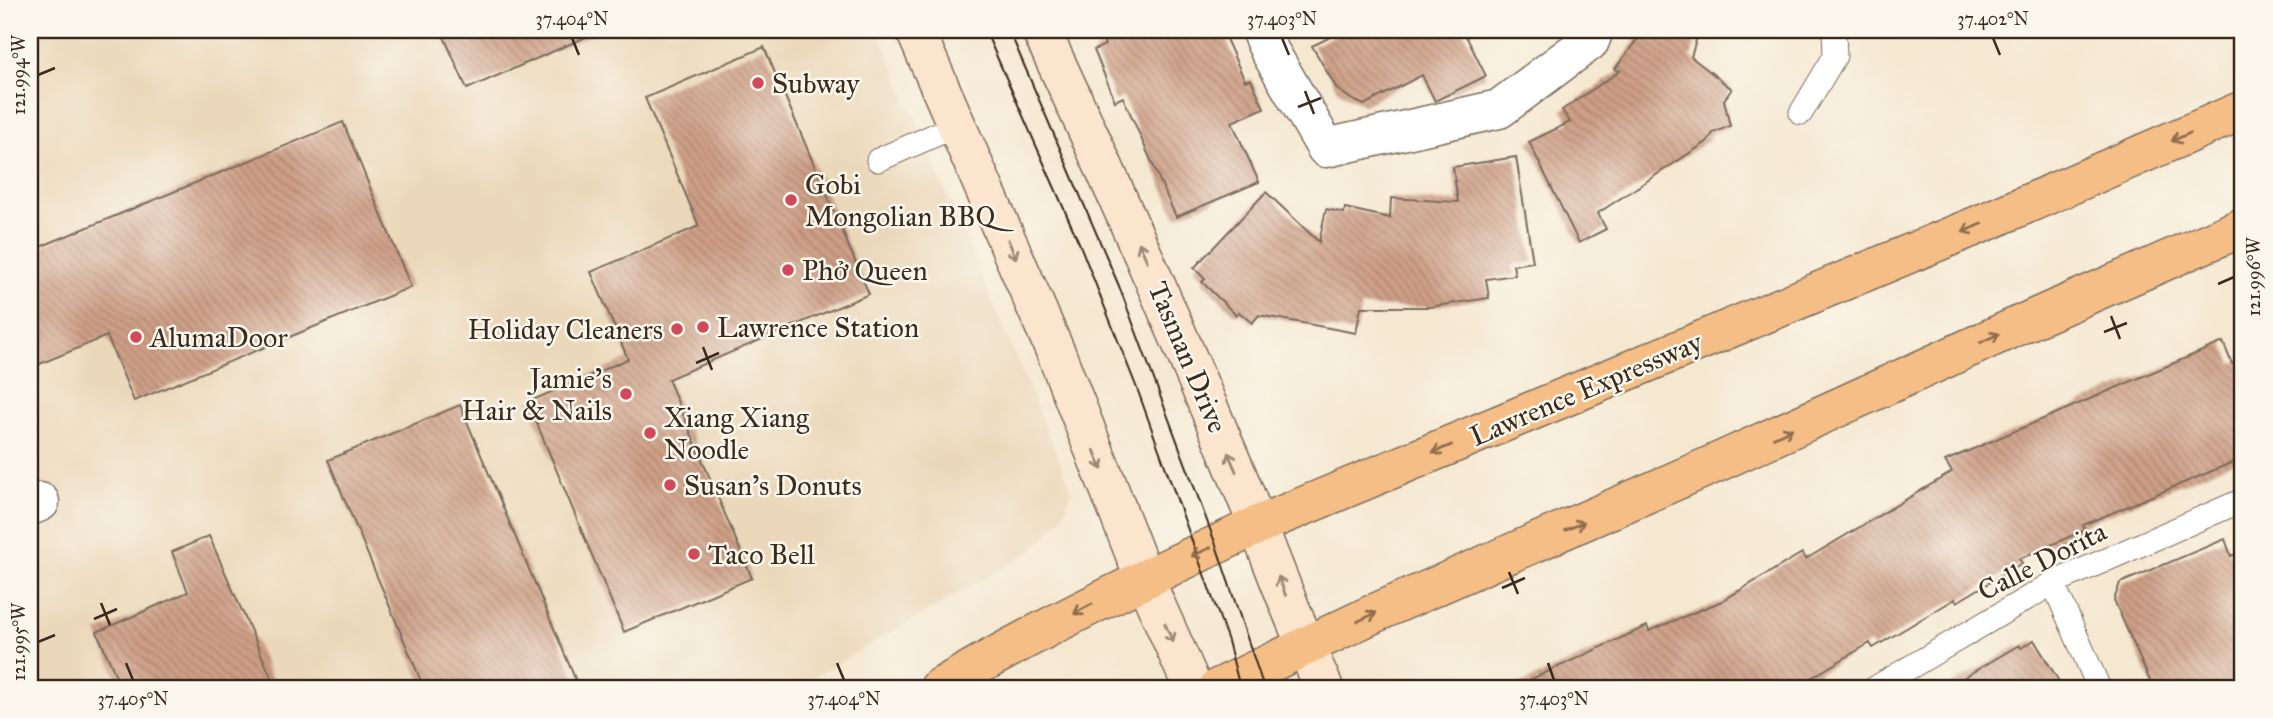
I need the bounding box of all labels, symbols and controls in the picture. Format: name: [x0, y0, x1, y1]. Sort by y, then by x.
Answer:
text: 37.404°N: [536, 8, 608, 30]
text: 37.403°N: [1247, 8, 1317, 30]
text: 37.402°N: [1957, 8, 2029, 30]
text: 121.994°W: [8, 34, 30, 115]
place label: Subway: [772, 66, 860, 101]
marker: Subway: [750, 75, 766, 91]
one-way arrow: [2170, 131, 2192, 144]
place label: Gobi Mongolian BBQ: [805, 167, 1014, 234]
marker: Gobi Mongolian BBQ: [783, 192, 799, 208]
one-way arrow: [1962, 222, 1983, 235]
text: 121.996°W: [2243, 237, 2265, 317]
one-way arrow: [1006, 238, 1019, 260]
one-way arrow: [1136, 242, 1149, 264]
place label: Phở Queen: [802, 253, 928, 288]
marker: Phở Queen: [780, 262, 796, 278]
street label: Tasman Drive: [1140, 276, 1236, 438]
place label: Lawrence Station: [717, 310, 919, 345]
place label: Holiday Cleaners: [468, 312, 663, 347]
marker: Lawrence Station: [695, 319, 711, 335]
place label: AlumaDoor: [149, 320, 288, 355]
marker: Holiday Cleaners: [669, 321, 685, 337]
street label: Lawrence Expressway: [1465, 324, 1708, 454]
marker: AlumaDoor: [128, 329, 144, 345]
one-way arrow: [1979, 331, 2000, 344]
place label: Jamie's Hair & Nails: [462, 361, 612, 428]
marker: Jamie's Hair & Nails: [618, 386, 634, 402]
place label: Xiang Xiang Noodle: [664, 400, 810, 467]
marker: Xiang Xiang Noodle: [642, 425, 658, 441]
one-way arrow: [1772, 426, 1793, 439]
one-way arrow: [1432, 443, 1454, 456]
one-way arrow: [1093, 448, 1105, 470]
one-way arrow: [1225, 451, 1238, 473]
place label: Susan's Donuts: [684, 468, 862, 503]
marker: Susan's Donuts: [662, 477, 678, 493]
street label: Calle Dorita: [1972, 514, 2112, 608]
one-way arrow: [1564, 518, 1585, 531]
place label: Taco Bell: [708, 537, 815, 572]
one-way arrow: [1191, 545, 1212, 559]
marker: Taco Bell: [686, 546, 702, 562]
one-way arrow: [1274, 575, 1287, 597]
text: 121.995°W: [8, 602, 30, 681]
one-way arrow: [1073, 603, 1094, 617]
one-way arrow: [1356, 610, 1377, 624]
one-way arrow: [1163, 622, 1176, 643]
text: 37.405°N: [97, 688, 169, 710]
text: 37.404°N: [808, 688, 880, 710]
text: 37.403°N: [1519, 688, 1589, 710]

